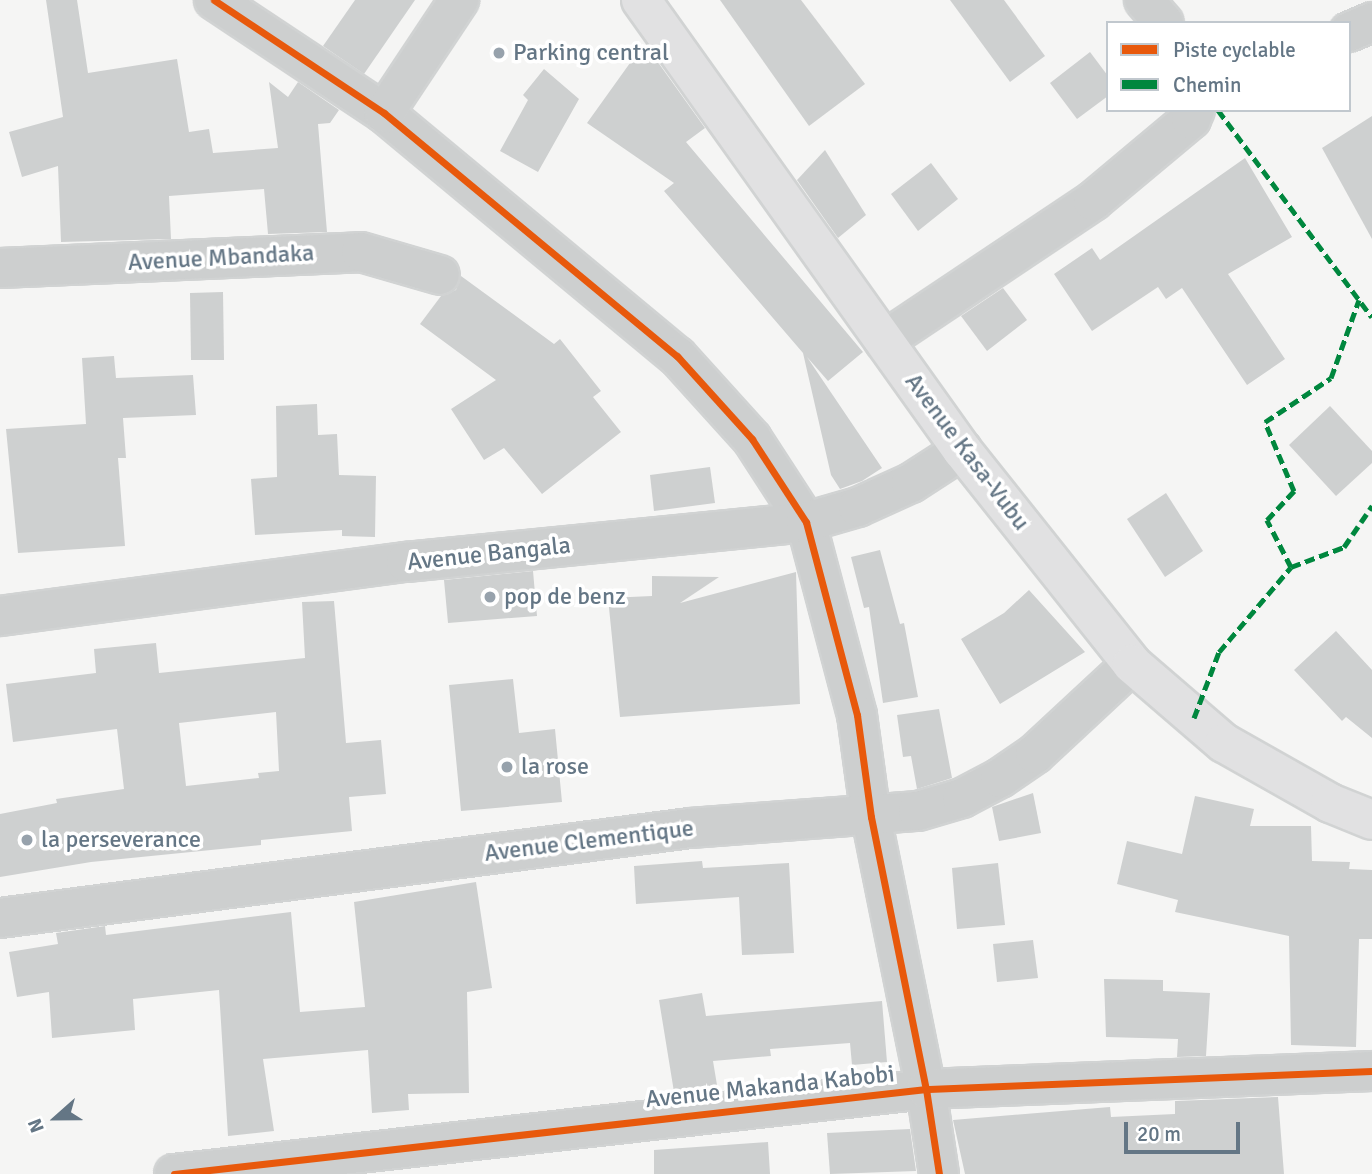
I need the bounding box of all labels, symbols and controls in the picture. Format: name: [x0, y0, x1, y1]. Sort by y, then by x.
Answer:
legend: [1106, 21, 1351, 112]
text: Piste cyclable: [1173, 37, 1296, 63]
place label: Parking central: [513, 39, 669, 67]
marker: Parking central: [491, 45, 507, 61]
text: Chemin: [1173, 72, 1242, 98]
street label: Avenue Mbandaka: [127, 239, 315, 277]
street label: Avenue Kasa-Vubu: [899, 368, 1035, 536]
street label: Avenue Bangala: [406, 531, 572, 577]
place label: pop de benz: [504, 583, 626, 611]
marker: pop de benz: [482, 589, 498, 605]
place label: la rose: [521, 753, 589, 781]
marker: la rose: [499, 759, 515, 775]
street label: Avenue Clementique: [483, 814, 695, 868]
place label: la perseverance: [41, 826, 201, 854]
marker: la perseverance: [19, 832, 35, 848]
street label: Avenue Makanda Kabobi: [644, 1060, 896, 1114]
north arrow: [21, 1083, 91, 1153]
scale bar: [1127, 1108, 1242, 1152]
text: N: [23, 1115, 50, 1136]
text: 20 m: [1137, 1121, 1181, 1147]

